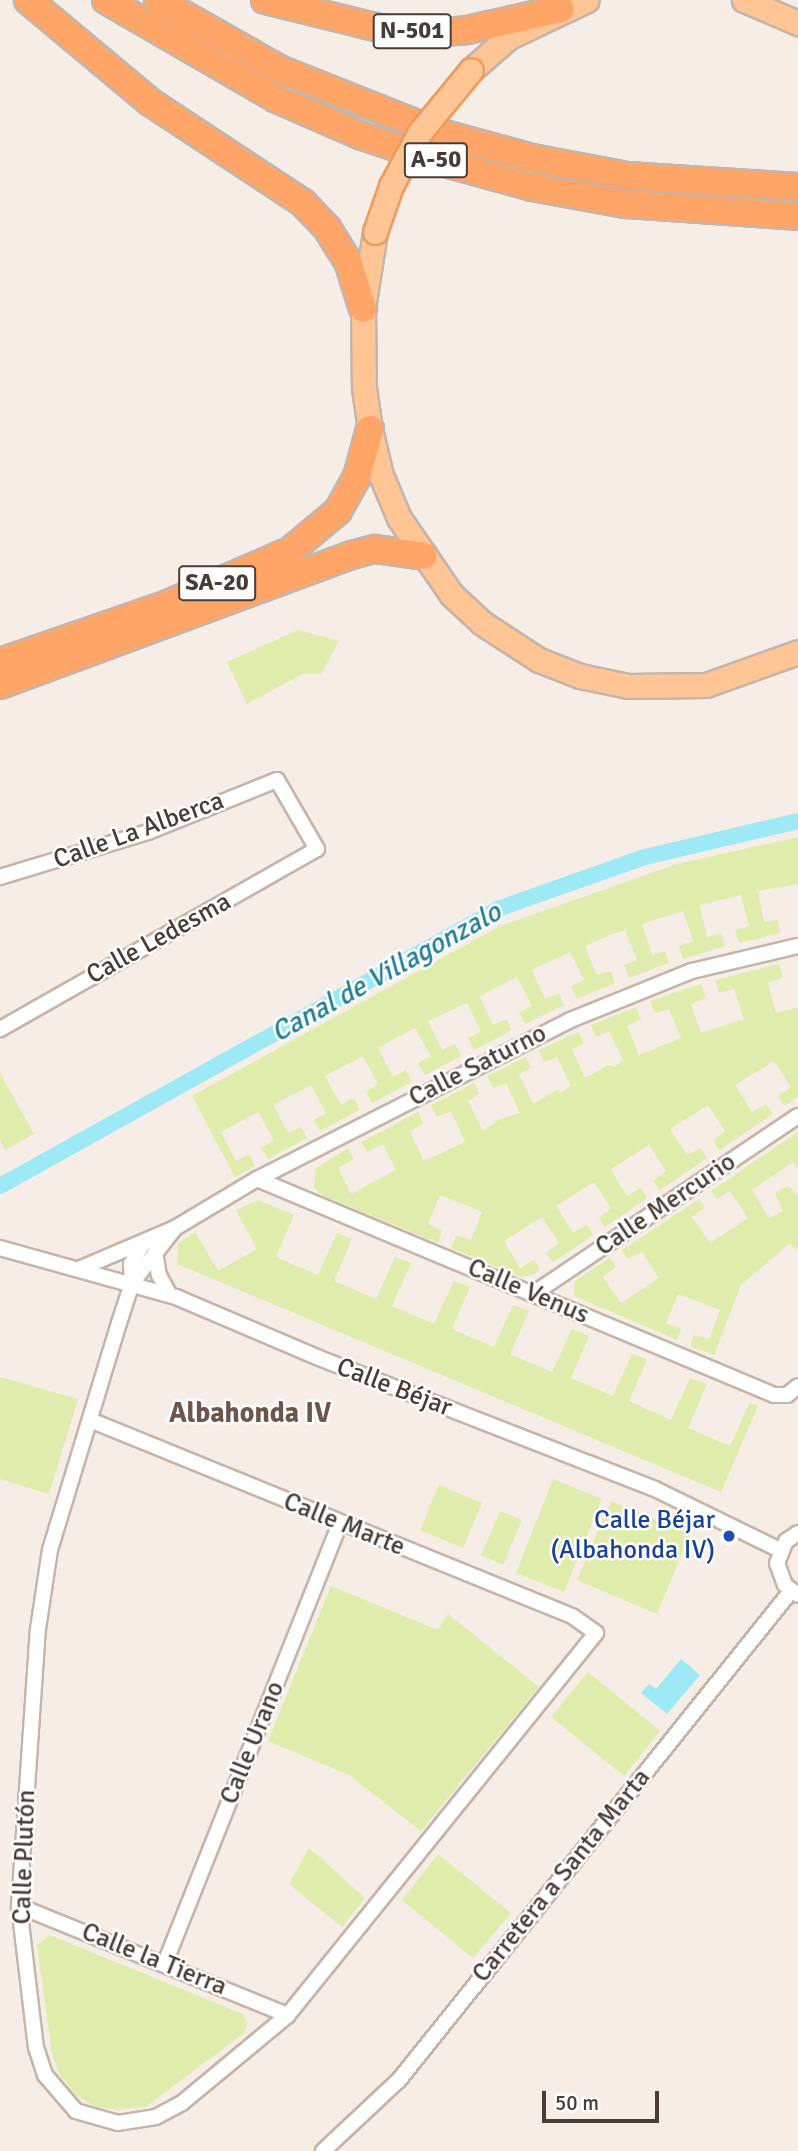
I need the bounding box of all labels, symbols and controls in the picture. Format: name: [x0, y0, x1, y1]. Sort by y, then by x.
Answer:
road number: N-501: [372, 11, 452, 52]
road number: A-50: [403, 140, 469, 180]
road number: SA-20: [177, 562, 257, 604]
street label: Calle La Alberca: [50, 786, 228, 876]
street label: Calle Ledesma: [81, 887, 237, 991]
water label: Canal de Villagonzalo: [265, 895, 507, 1049]
street label: Calle Saturno: [404, 1018, 552, 1114]
street label: Calle Mercurio: [590, 1147, 742, 1263]
street label: Calle Venus: [463, 1253, 593, 1331]
street label: Calle Béjar: [332, 1352, 456, 1424]
district label: Albahonda IV: [169, 1396, 331, 1430]
street label: Calle Marte: [279, 1487, 409, 1563]
place label: Calle Béjar (Albahonda IV): [550, 1505, 715, 1566]
marker: Calle Béjar (Albahonda IV): [721, 1528, 737, 1544]
street label: Calle Urano: [214, 1677, 292, 1809]
street label: Carretera a Santa Marta: [466, 1763, 658, 1989]
street label: Calle Plutón: [7, 1789, 43, 1925]
street label: Calle la Tierra: [77, 1917, 231, 2003]
scale bar: [546, 2078, 663, 2122]
text: 50 m: [555, 2090, 599, 2116]

